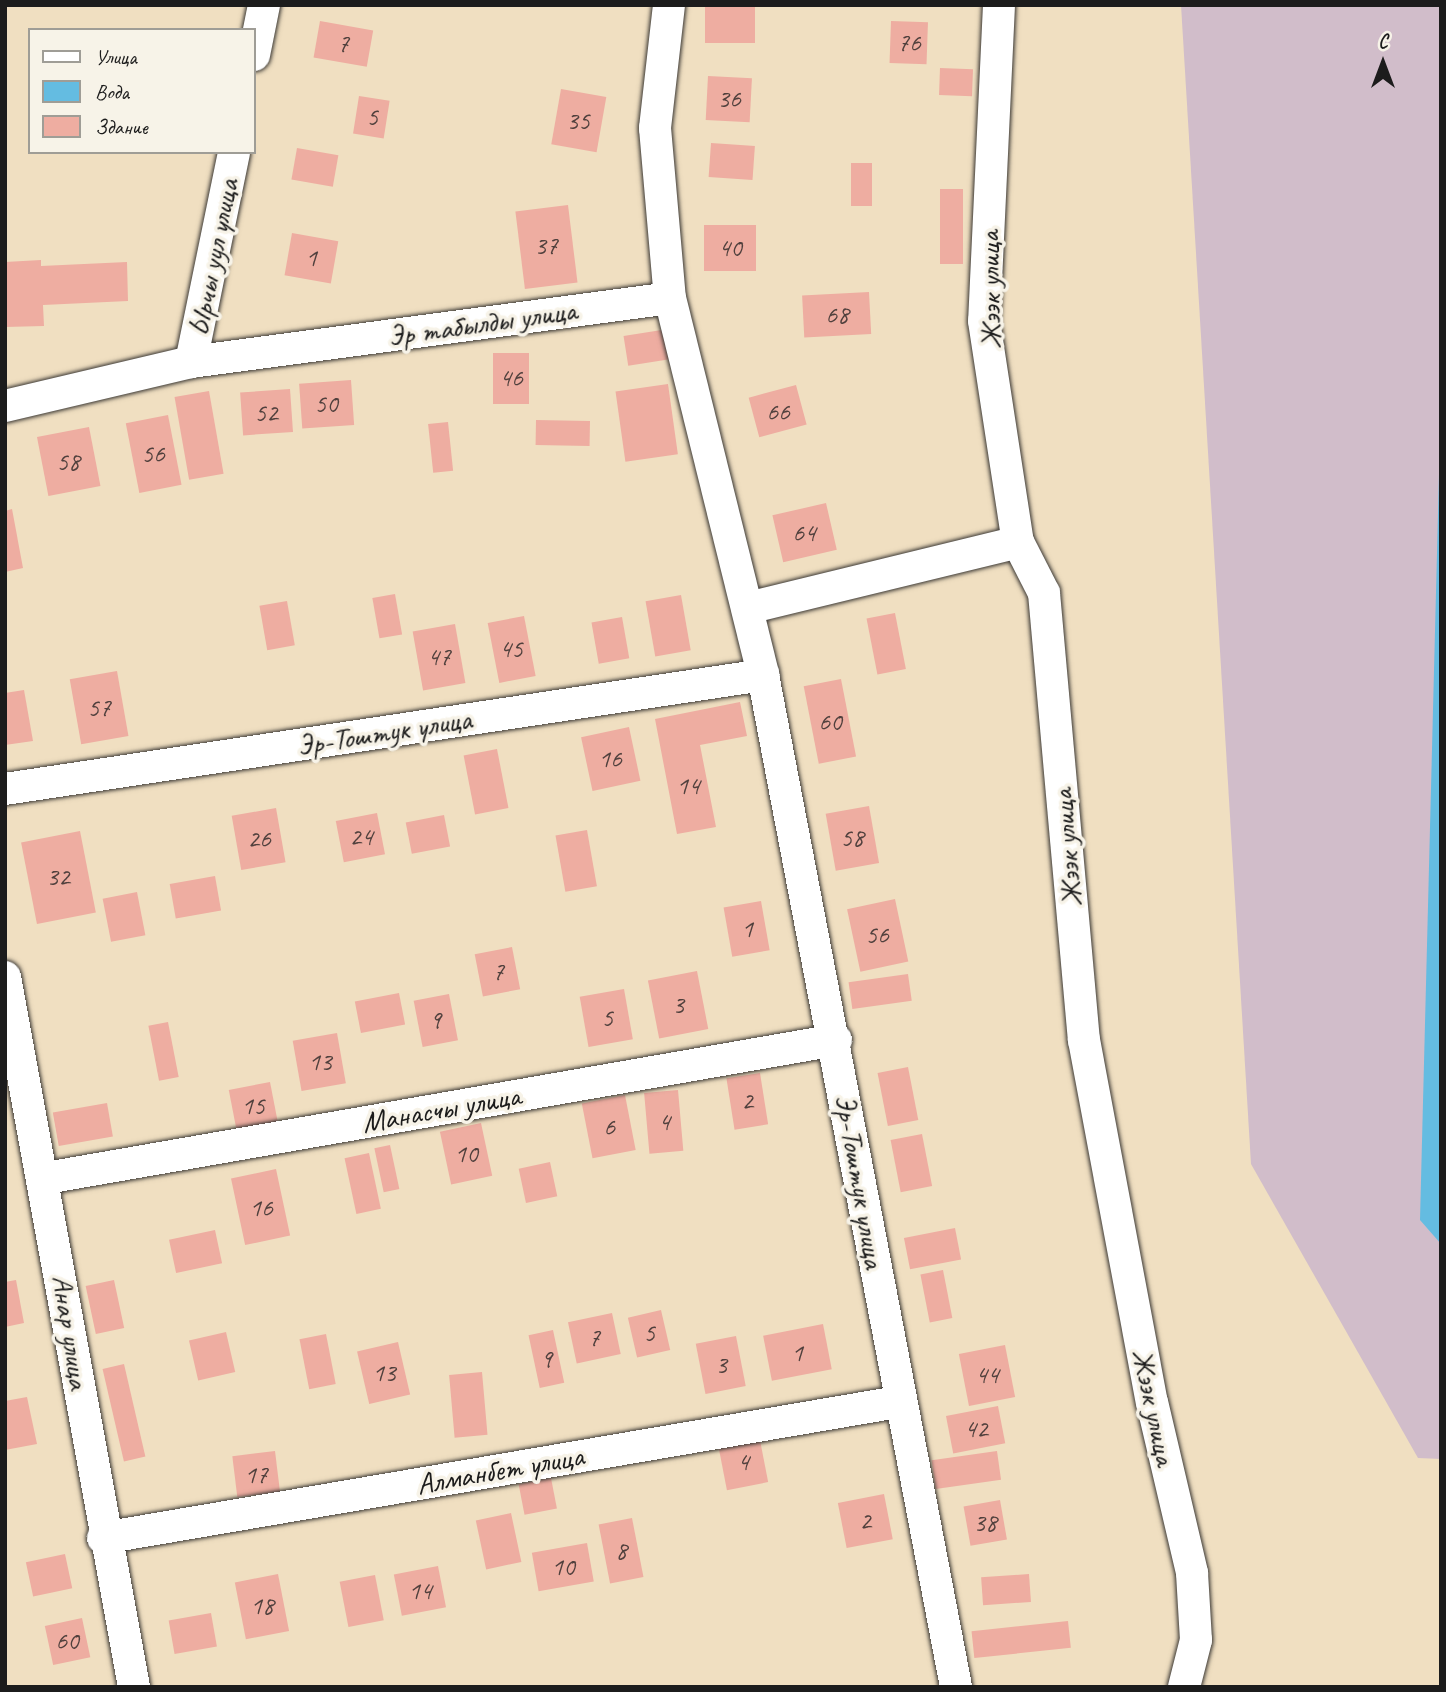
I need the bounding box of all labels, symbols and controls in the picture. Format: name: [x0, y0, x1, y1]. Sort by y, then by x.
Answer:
house number: 76: [897, 27, 921, 59]
legend: [28, 28, 256, 154]
house number: 7: [337, 28, 349, 60]
north arrow: [1348, 28, 1418, 98]
text: С: [1378, 30, 1388, 54]
text: Улица: [95, 44, 137, 70]
text: Вода: [95, 79, 129, 105]
house number: 36: [717, 83, 741, 115]
house number: 5: [366, 101, 378, 133]
house number: 35: [566, 105, 590, 137]
text: Здание: [95, 114, 148, 140]
street label: Ырчы уул улица: [180, 174, 246, 340]
house number: 37: [534, 230, 558, 262]
street label: Жээк улица: [971, 230, 1009, 350]
house number: 40: [718, 232, 742, 264]
house number: 1: [305, 242, 317, 274]
street label: Эр табылды улица: [387, 292, 577, 354]
house number: 68: [825, 299, 849, 331]
house number: 46: [499, 362, 523, 394]
house number: 50: [314, 388, 338, 420]
house number: 66: [766, 396, 790, 428]
house number: 52: [254, 397, 278, 429]
house number: 56: [141, 438, 165, 470]
house number: 58: [56, 446, 80, 478]
house number: 64: [792, 517, 816, 549]
house number: 45: [499, 633, 523, 665]
house number: 47: [427, 641, 451, 673]
house number: 57: [87, 692, 111, 724]
street label: Эр-Тоштук улица: [293, 700, 475, 764]
house number: 60: [818, 706, 842, 738]
house number: 16: [598, 743, 622, 775]
house number: 14: [676, 770, 700, 802]
street label: Жээк улица: [1044, 787, 1090, 909]
house number: 24: [349, 821, 373, 853]
house number: 58: [840, 822, 864, 854]
house number: 26: [247, 823, 271, 855]
house number: 32: [46, 861, 70, 893]
house number: 1: [741, 913, 753, 945]
house number: 56: [865, 919, 889, 951]
house number: 7: [492, 956, 504, 988]
house number: 3: [672, 989, 684, 1021]
house number: 5: [601, 1002, 613, 1034]
house number: 9: [429, 1004, 441, 1036]
house number: 13: [308, 1046, 332, 1078]
street label: Манасчы улица: [359, 1077, 523, 1141]
house number: 2: [741, 1085, 753, 1117]
house number: 15: [241, 1090, 265, 1122]
street label: Эр-Тоштук улица: [827, 1090, 893, 1272]
house number: 4: [658, 1106, 670, 1138]
house number: 6: [603, 1111, 615, 1143]
house number: 10: [454, 1138, 478, 1170]
house number: 16: [249, 1192, 273, 1224]
street label: Анар улица: [44, 1272, 98, 1392]
house number: 5: [643, 1317, 655, 1349]
house number: 7: [588, 1322, 600, 1354]
house number: 1: [791, 1337, 803, 1369]
house number: 9: [540, 1343, 552, 1375]
street label: Жээк улица: [1124, 1345, 1184, 1469]
house number: 3: [715, 1349, 727, 1381]
house number: 13: [372, 1357, 396, 1389]
house number: 44: [975, 1359, 999, 1391]
house number: 42: [964, 1413, 988, 1445]
street label: Алманбет улица: [413, 1437, 587, 1503]
house number: 4: [737, 1446, 749, 1478]
house number: 17: [244, 1459, 268, 1491]
house number: 2: [859, 1505, 871, 1537]
house number: 38: [973, 1507, 997, 1539]
house number: 8: [615, 1535, 627, 1567]
house number: 10: [551, 1551, 575, 1583]
house number: 14: [408, 1575, 432, 1607]
house number: 18: [250, 1590, 274, 1622]
house number: 60: [55, 1625, 79, 1657]

